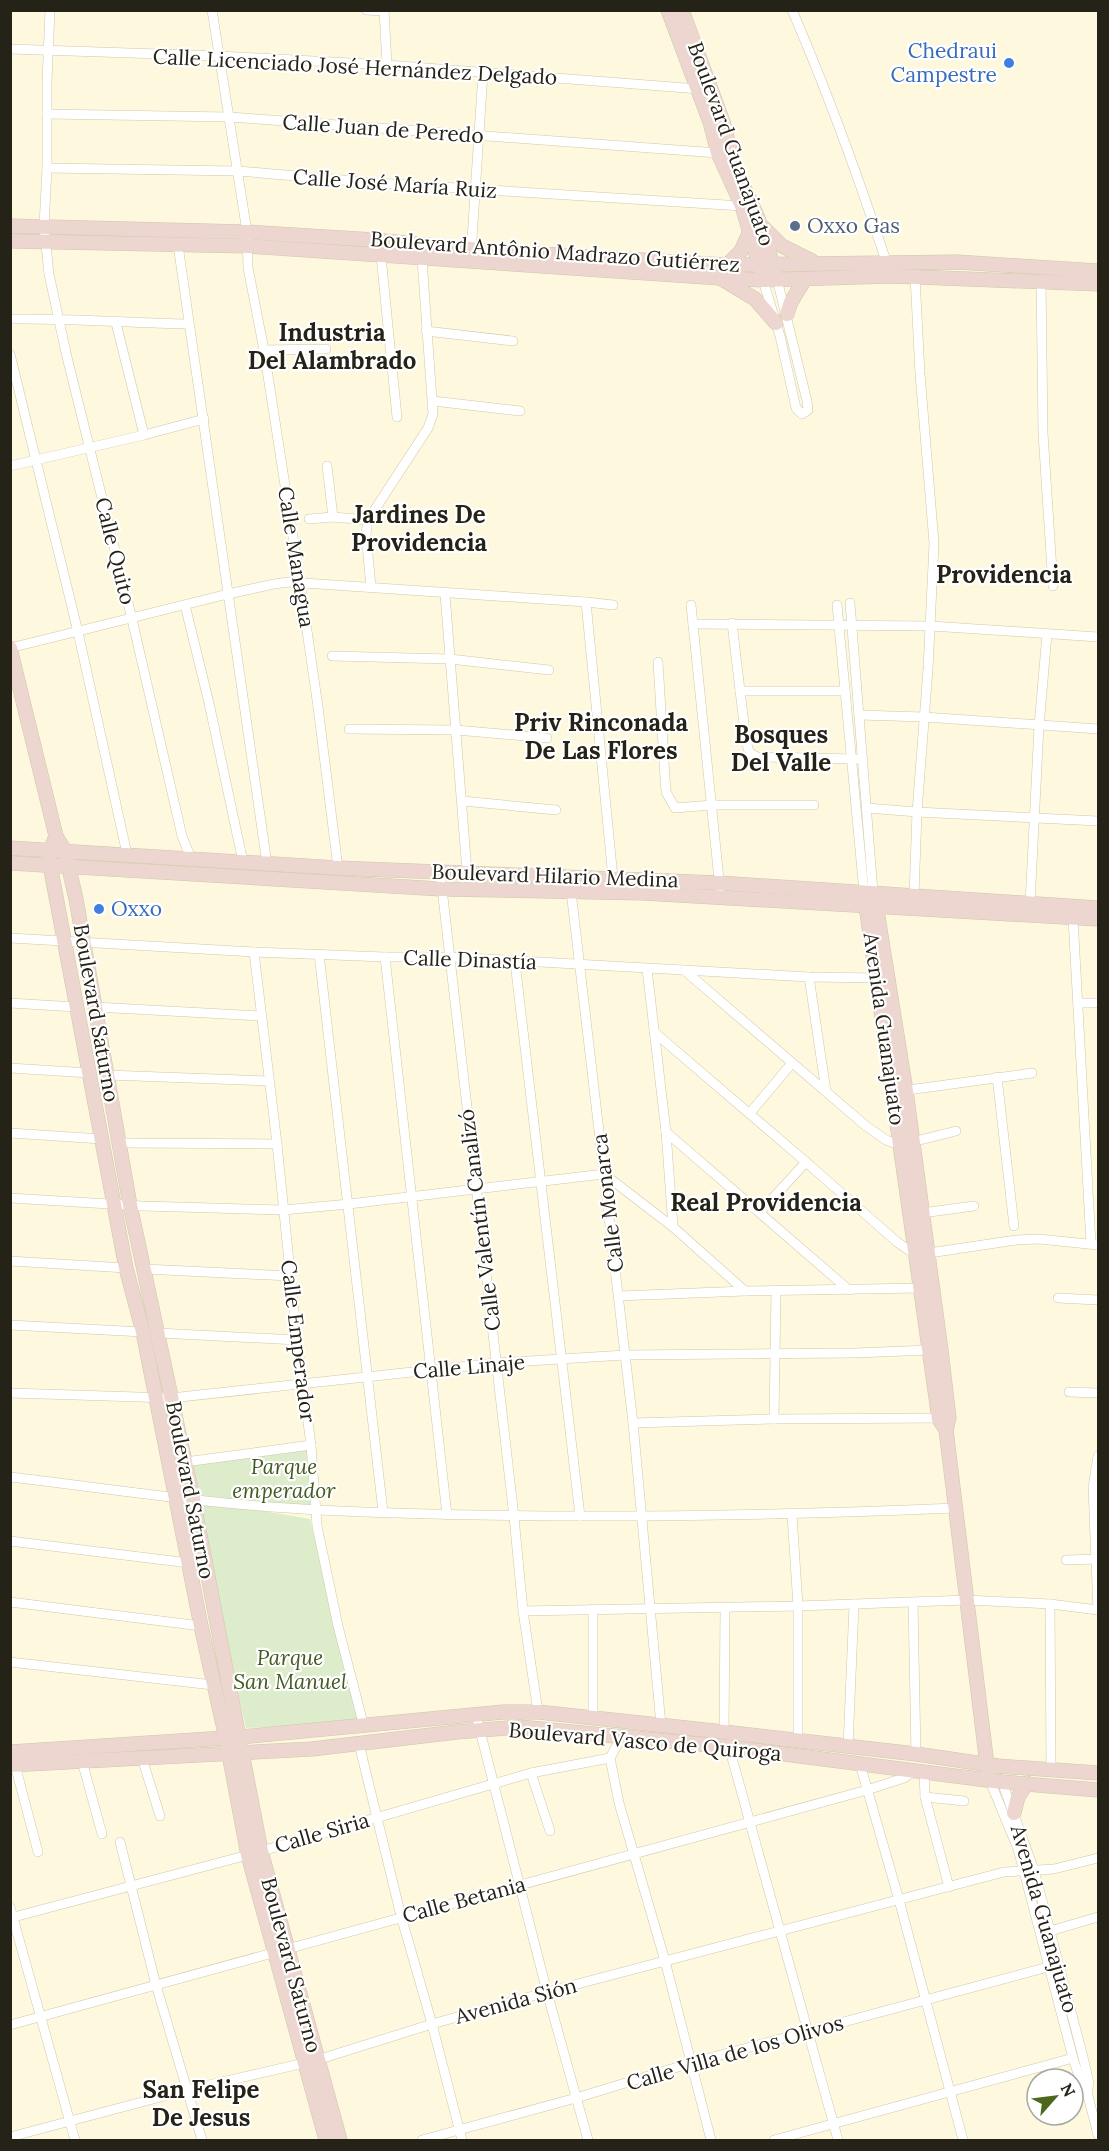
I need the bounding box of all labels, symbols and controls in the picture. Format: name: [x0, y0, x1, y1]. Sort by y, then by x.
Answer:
place label: Chedraui Campestre: [891, 37, 997, 88]
street label: Boulevard Guanajuato: [682, 38, 781, 250]
street label: Calle Licenciado José Hernández Delgado: [152, 42, 558, 91]
marker: Chedraui Campestre: [1002, 56, 1016, 70]
street label: Calle Juan de Peredo: [281, 108, 485, 149]
street label: Calle José María Ruiz: [292, 163, 498, 204]
place label: Oxxo Gas: [807, 212, 900, 239]
marker: Oxxo Gas: [788, 219, 802, 233]
street label: Boulevard Antônio Madrazo Gutiérrez: [369, 225, 741, 278]
district label: Industria Del Alambrado: [248, 317, 416, 376]
street label: Calle Managua: [272, 484, 321, 630]
street label: Calle Quito: [89, 494, 142, 607]
district label: Jardines De Providencia: [351, 499, 488, 558]
district label: Providencia: [936, 559, 1073, 590]
district label: Priv Rinconada De Las Flores: [514, 707, 689, 766]
district label: Bosques Del Valle: [731, 719, 831, 778]
street label: Boulevard Hilario Medina: [431, 858, 679, 893]
place label: Oxxo: [111, 895, 162, 922]
marker: Oxxo: [92, 902, 106, 916]
street label: Boulevard Saturno: [68, 922, 125, 1104]
street label: Avenida Guanajuato: [857, 930, 911, 1127]
street label: Calle Dinastía: [403, 944, 537, 975]
street label: Calle Valentín Canalizó: [452, 1108, 507, 1333]
street label: Calle Monarca: [586, 1132, 629, 1274]
district label: Real Providencia: [670, 1187, 862, 1218]
street label: Calle Emperador: [275, 1258, 322, 1424]
street label: Calle Linaje: [412, 1348, 526, 1385]
street label: Boulevard Saturno: [160, 1399, 221, 1581]
park label: Parque emperador: [232, 1453, 336, 1504]
park label: Parque San Manuel: [233, 1644, 347, 1695]
street label: Boulevard Vasco de Quiroga: [507, 1716, 783, 1767]
street label: Calle Siria: [271, 1806, 373, 1859]
street label: Avenida Guanajuato: [1004, 1821, 1084, 2016]
street label: Calle Betania: [399, 1870, 529, 1929]
street label: Boulevard Saturno: [255, 1874, 328, 2056]
street label: Avenida Sión: [451, 1971, 580, 2030]
street label: Calle Villa de los Olivos: [623, 2009, 846, 2096]
north arrow: [1025, 2067, 1085, 2127]
district label: San Felipe De Jesus: [143, 2074, 259, 2133]
text: N: [1057, 2080, 1080, 2100]

